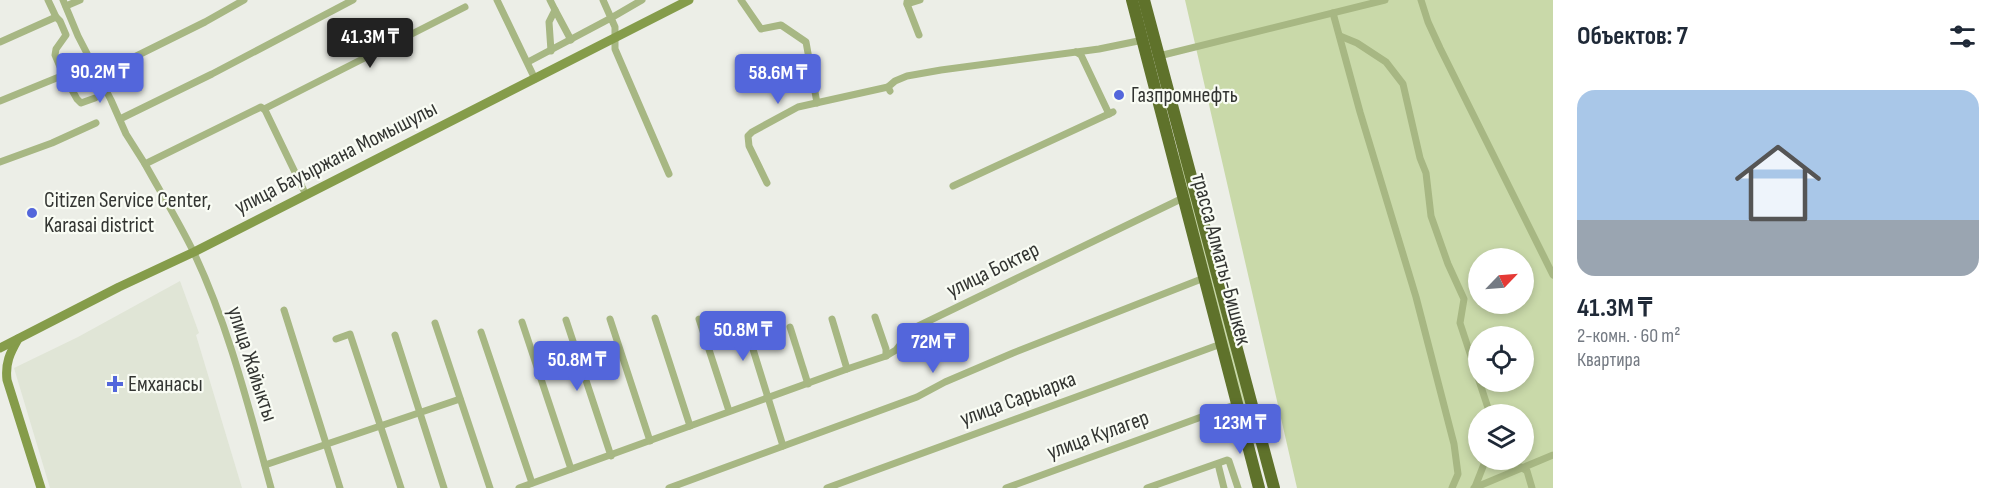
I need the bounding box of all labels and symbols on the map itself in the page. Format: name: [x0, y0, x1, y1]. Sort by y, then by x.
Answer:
pin: 41.3M ₸: [315, 18, 425, 69]
pin: 90.2M ₸: [45, 53, 155, 104]
pin: 58.6M ₸: [723, 54, 833, 105]
place label: Газпромнефть: [1131, 82, 1238, 109]
marker: Газпромнефть: [1112, 88, 1126, 102]
street label: улица Бауыржана Момышулы: [230, 95, 442, 221]
street label: трасса Алматы-Бишкек: [1185, 170, 1257, 349]
place label: Citizen Service Center, Karasai district: [44, 187, 211, 239]
marker: Citizen Service Center, Karasai district: [25, 206, 39, 220]
street label: улица Боктер: [942, 236, 1044, 304]
north arrow: [1468, 248, 1534, 314]
street label: улица Жайыкты: [221, 303, 283, 425]
pin: 50.8M ₸: [688, 311, 798, 362]
pin: 72M ₸: [891, 323, 975, 374]
pin: 50.8M ₸: [522, 341, 632, 392]
street label: улица Сарыарка: [956, 366, 1080, 432]
place label: Емханасы: [128, 371, 203, 398]
marker: Емханасы: [106, 375, 124, 393]
street label: улица Кулагер: [1043, 404, 1153, 466]
pin: 123M ₸: [1191, 404, 1289, 455]

